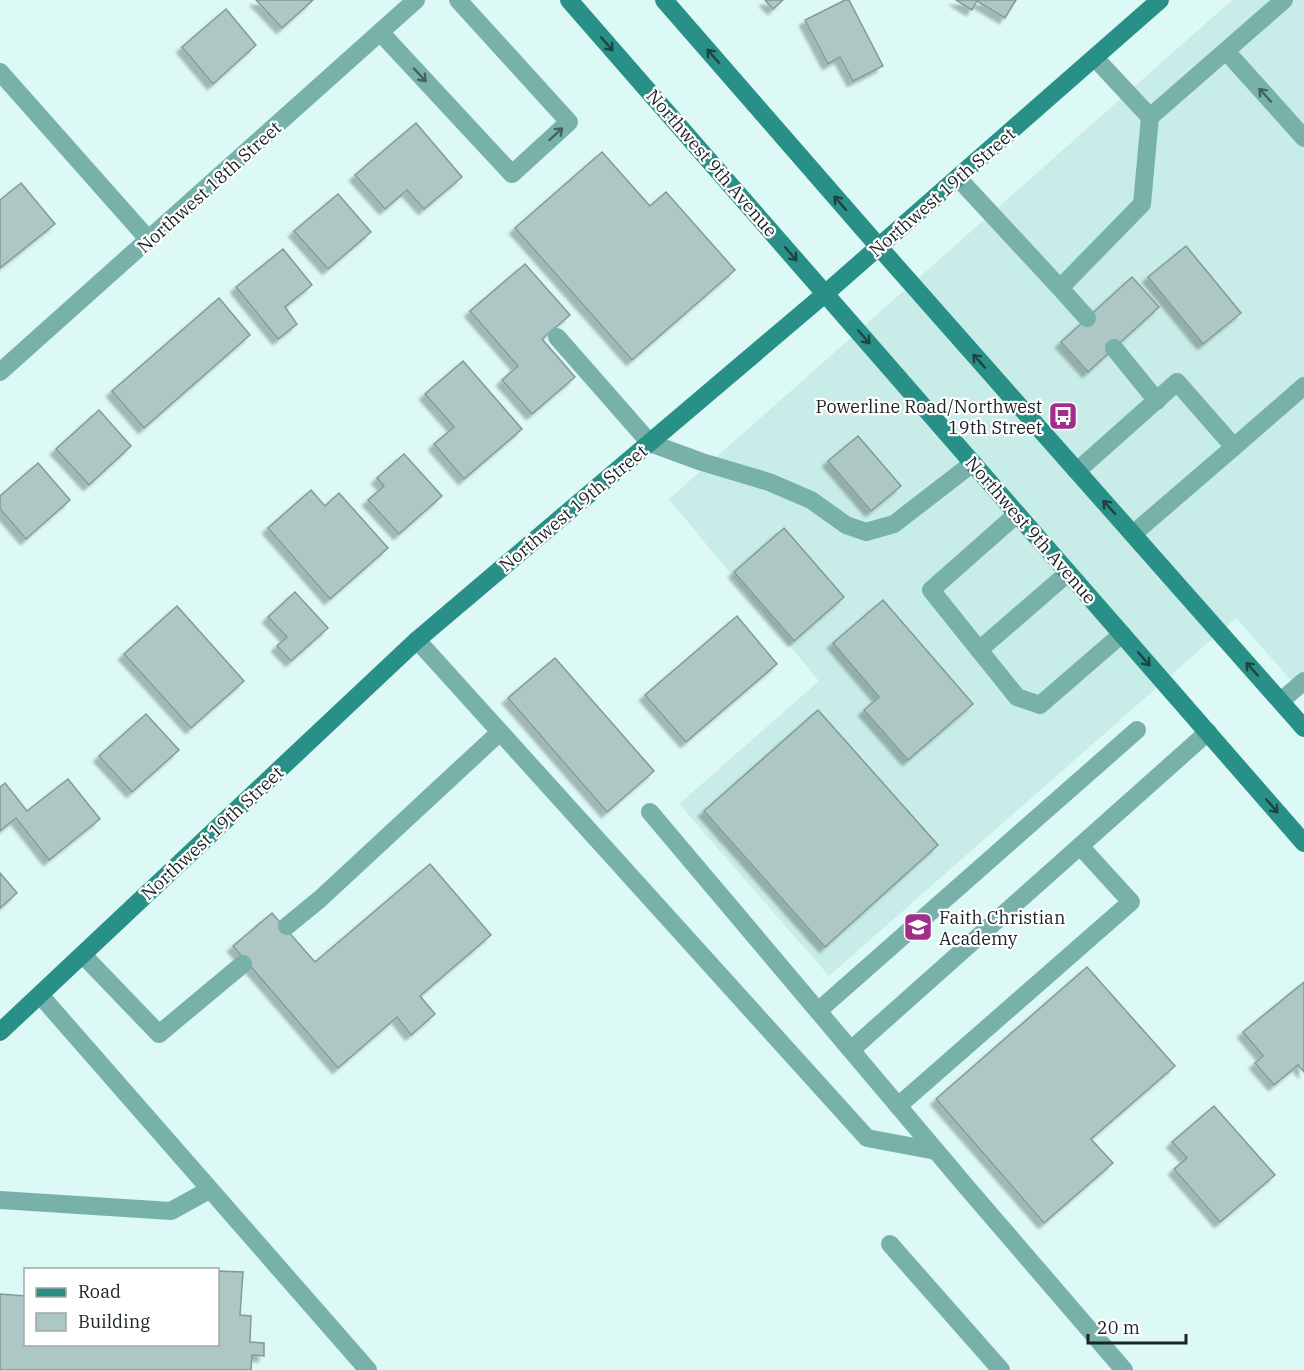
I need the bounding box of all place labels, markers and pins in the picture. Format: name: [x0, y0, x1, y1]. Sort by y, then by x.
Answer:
place label: Powerline Road/Northwest 19th Street: [816, 395, 1042, 439]
bus stop icon: Powerline Road/Northwest 19th Street: [1047, 400, 1079, 432]
place label: Faith Christian Academy: [939, 906, 1065, 950]
school or university icon: Faith Christian Academy: [902, 911, 934, 943]

